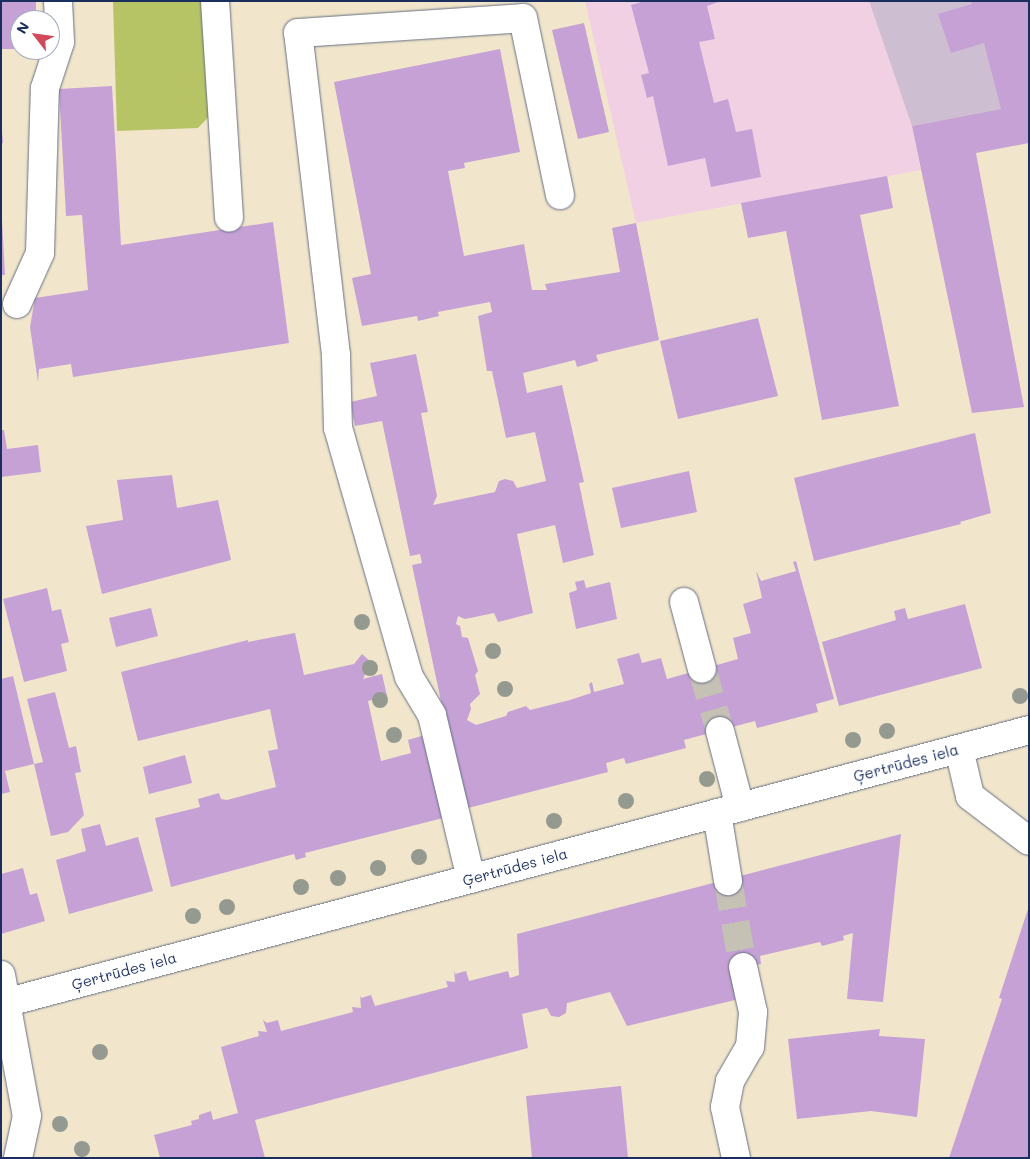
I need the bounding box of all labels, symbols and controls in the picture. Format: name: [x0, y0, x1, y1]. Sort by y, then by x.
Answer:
north arrow: [10, 10, 60, 60]
text: N: [12, 18, 33, 37]
street label: Ģertrūdes iela: [851, 740, 961, 786]
street label: Ģertrūdes iela: [460, 844, 570, 890]
street label: Ģertrūdes iela: [69, 948, 179, 994]

